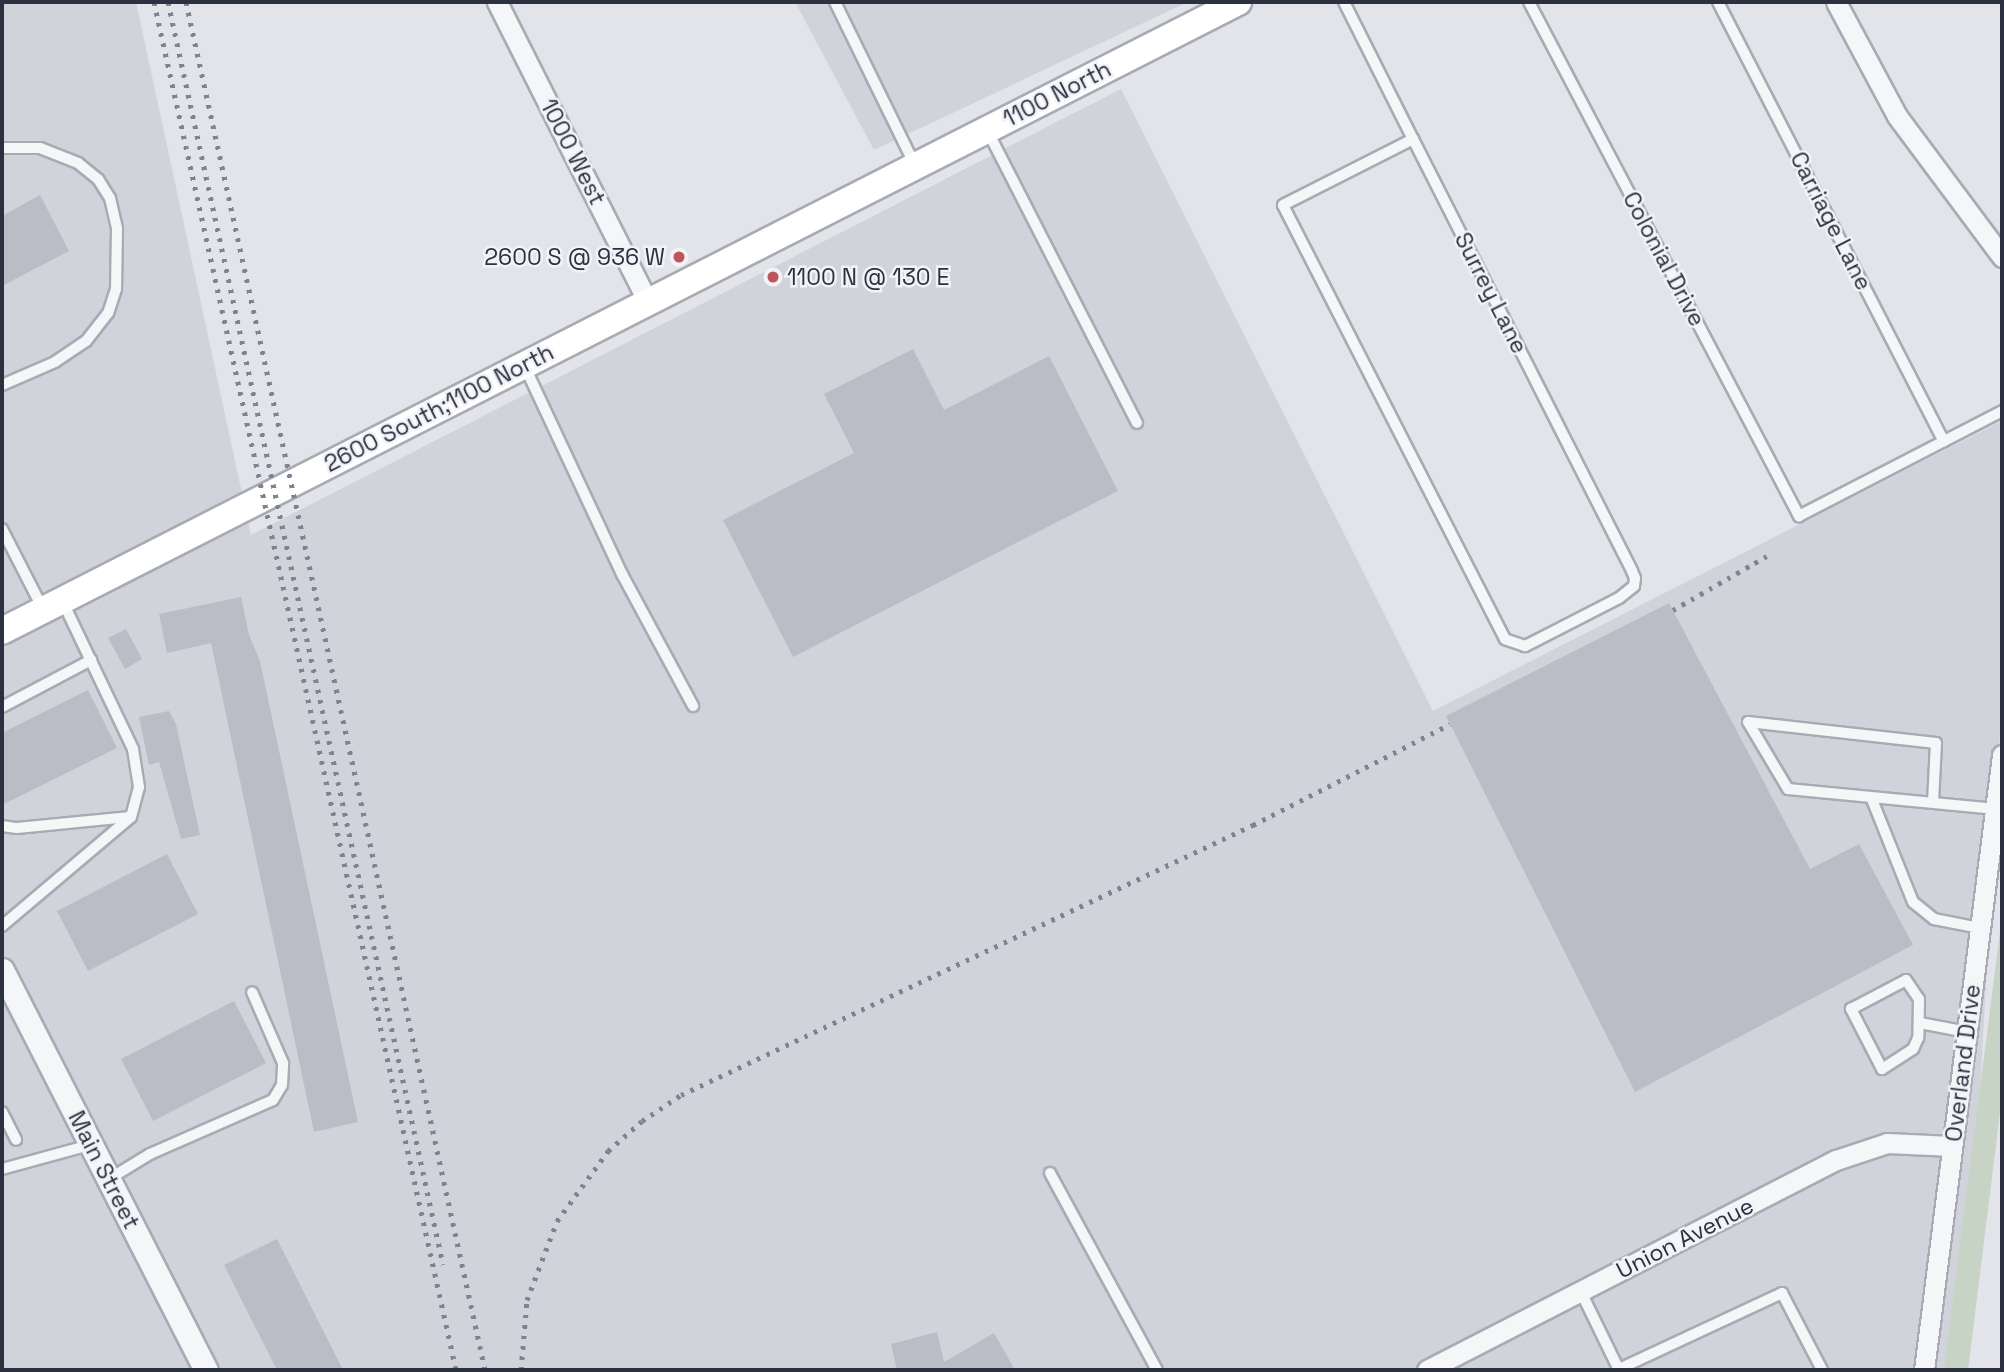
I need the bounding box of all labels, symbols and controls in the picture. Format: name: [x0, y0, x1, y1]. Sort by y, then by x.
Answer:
street label: 1100 North: [998, 55, 1116, 133]
street label: 1000 West: [534, 94, 612, 210]
street label: Carriage Lane: [1784, 147, 1878, 295]
street label: Colonial Drive: [1617, 187, 1711, 331]
street label: Surrey Lane: [1449, 228, 1533, 358]
place label: 2600 S @ 936 W: [484, 243, 665, 271]
marker: 2600 S @ 936 W: [671, 249, 687, 265]
place label: 1100 N @ 130 E: [787, 263, 949, 291]
marker: 1100 N @ 130 E: [765, 269, 781, 285]
street label: 2600 South;1100 North: [320, 338, 558, 478]
street label: Overland Drive: [1940, 983, 1986, 1143]
street label: Main Street: [62, 1106, 146, 1234]
street label: Union Avenue: [1612, 1192, 1758, 1284]

